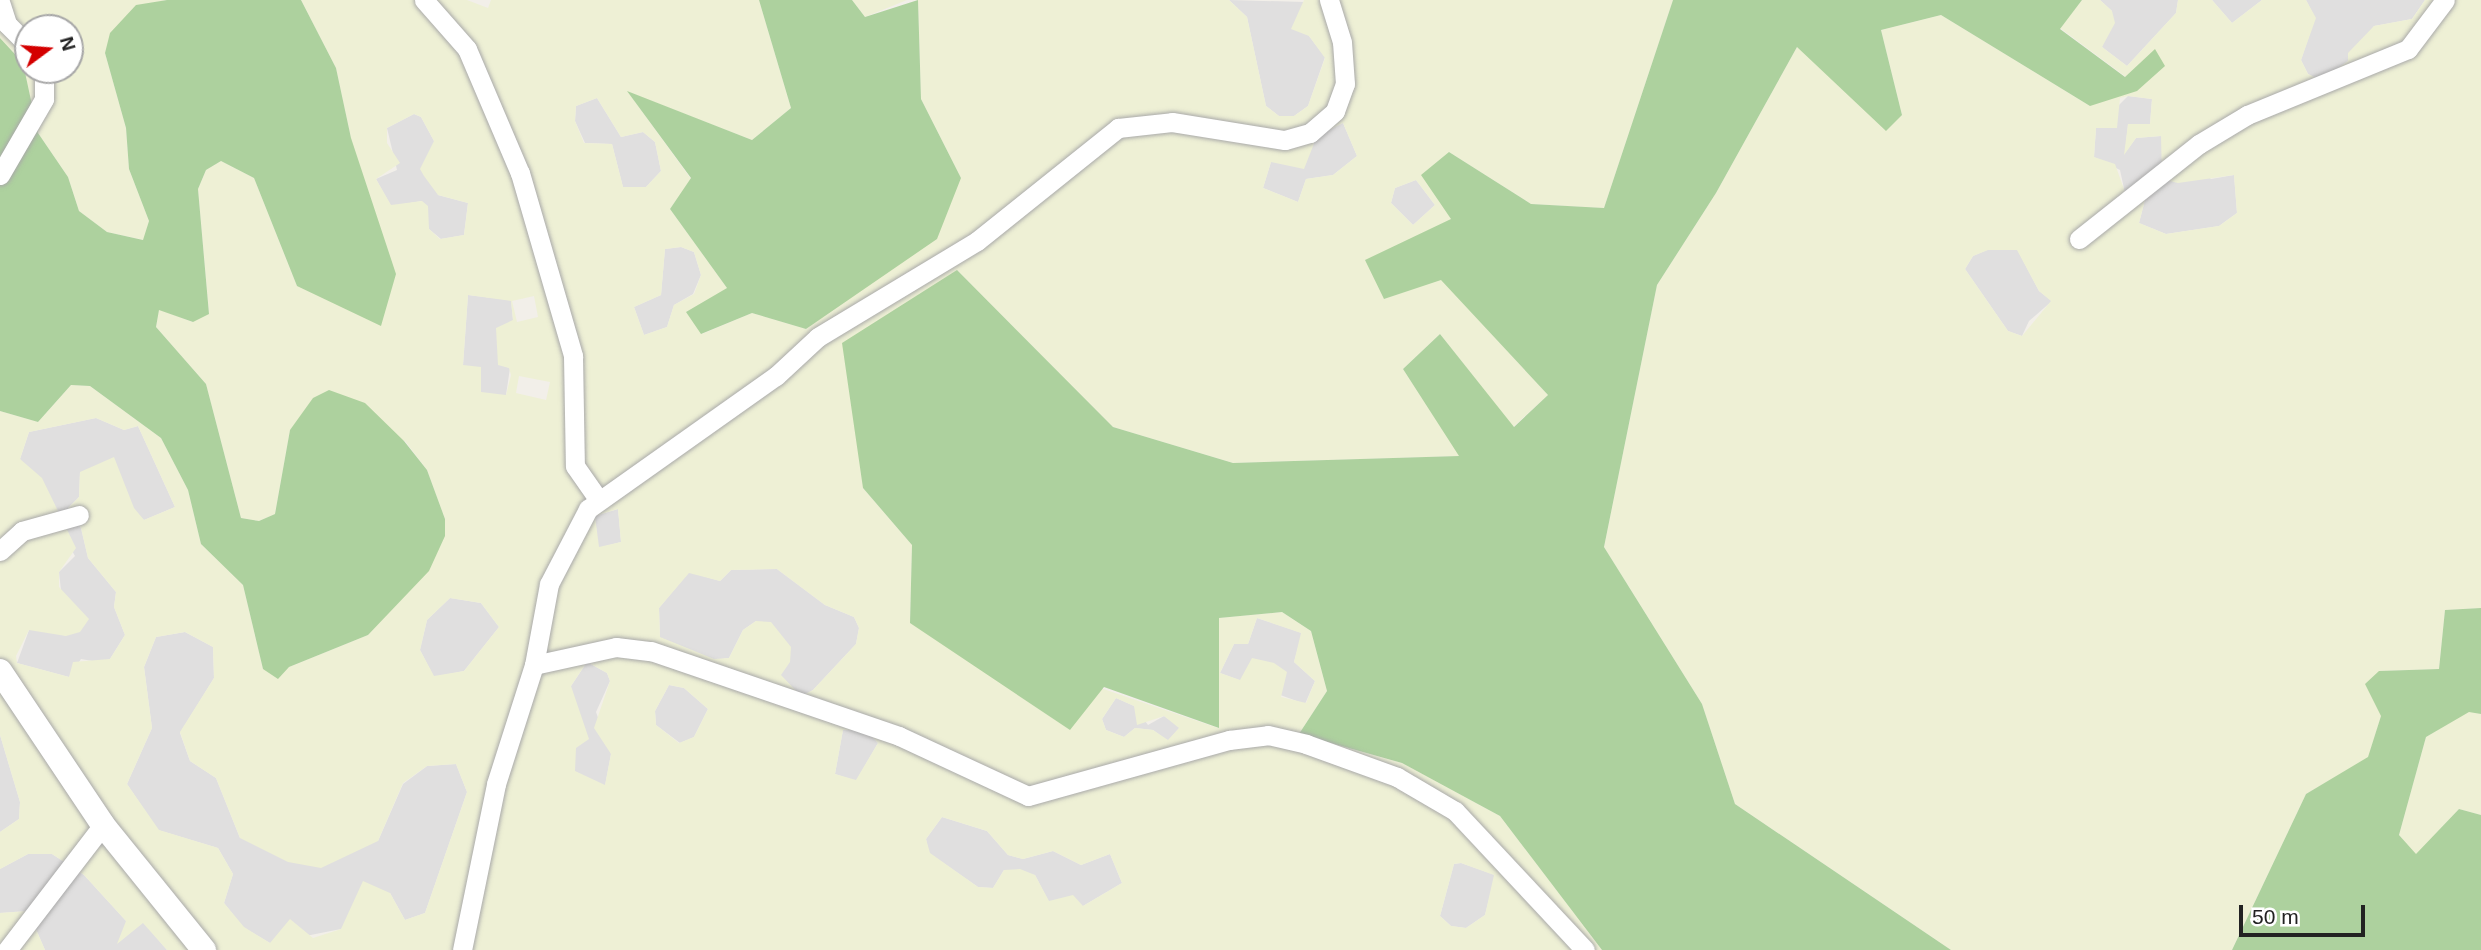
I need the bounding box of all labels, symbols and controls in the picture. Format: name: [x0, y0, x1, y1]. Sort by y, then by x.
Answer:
north arrow: [14, 14, 84, 84]
text: N: [56, 34, 80, 53]
scale bar: [2243, 890, 2369, 934]
text: 50 m: [2252, 905, 2299, 928]

